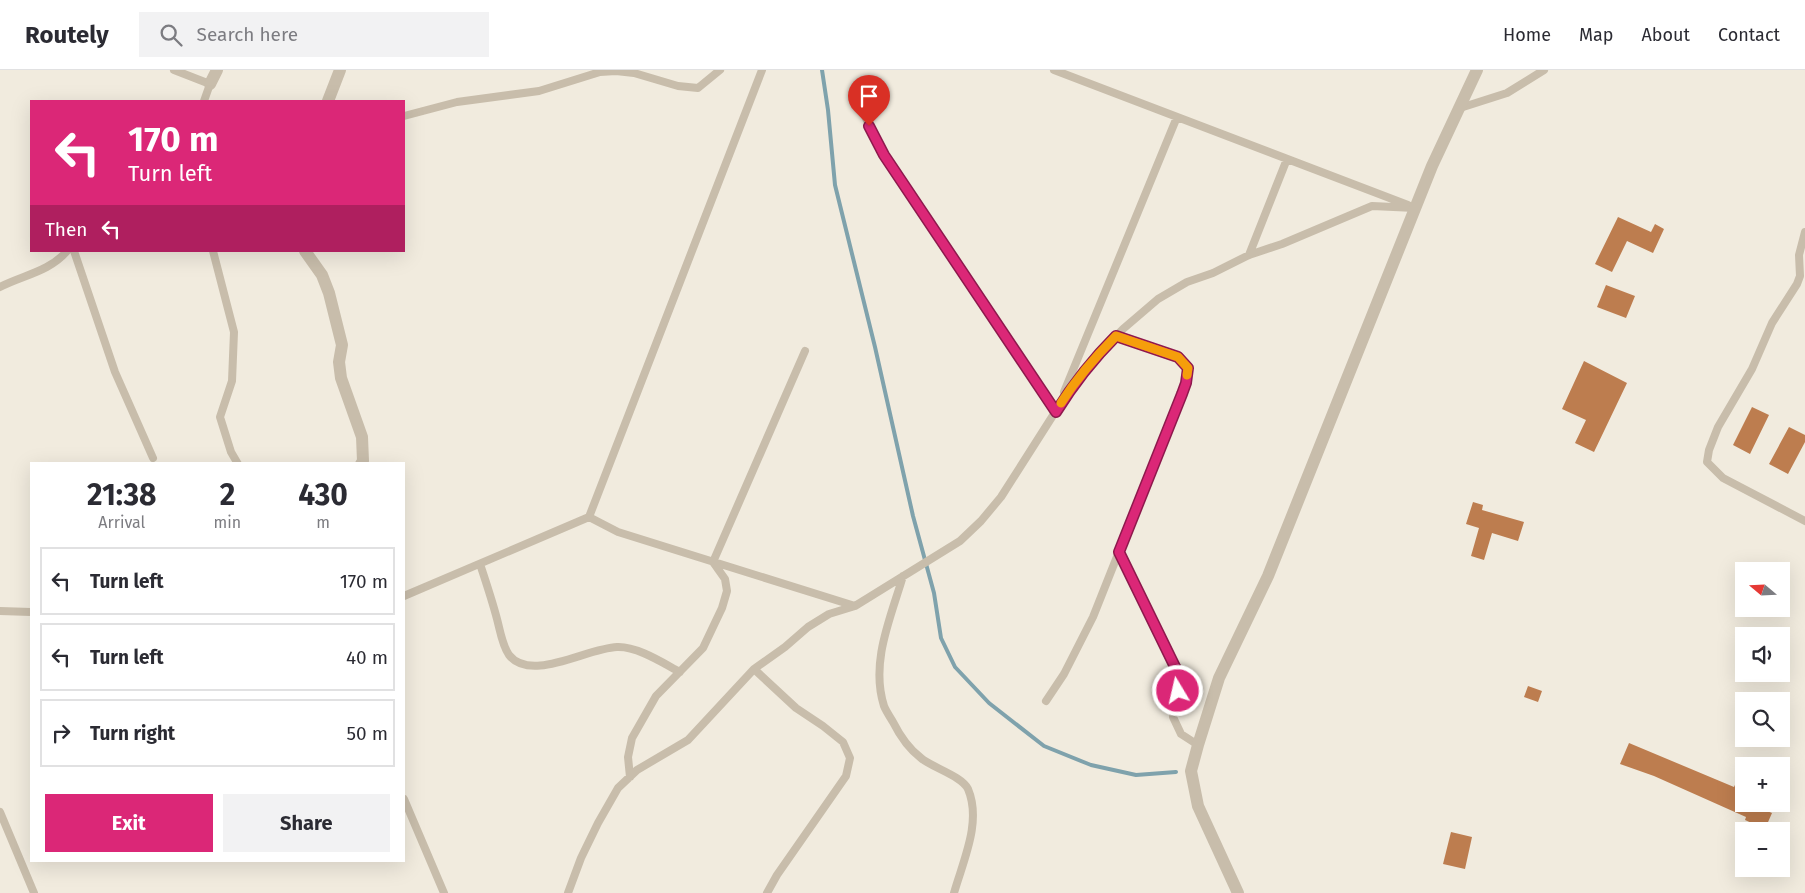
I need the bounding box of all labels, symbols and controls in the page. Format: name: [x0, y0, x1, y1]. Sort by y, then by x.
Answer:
search box: [139, 12, 489, 57]
text: Routely: [25, 21, 109, 49]
icon: search: [157, 21, 185, 49]
text: Search here: [197, 23, 298, 46]
text: Home: [1503, 24, 1551, 46]
text: Map: [1579, 24, 1613, 46]
text: About: [1641, 24, 1690, 46]
text: Contact: [1718, 24, 1780, 46]
pin: [848, 75, 890, 126]
icon: arrive: [855, 82, 883, 110]
text: 170 m: [128, 118, 219, 160]
icon: left: [45, 120, 110, 185]
text: Turn left: [128, 160, 212, 187]
icon: left: [97, 215, 125, 243]
text: Then: [45, 218, 87, 241]
text: 21:38: [87, 477, 157, 513]
text: 2: [220, 477, 235, 513]
text: 430: [298, 477, 348, 513]
text: Arrival: [98, 513, 145, 532]
text: min: [214, 513, 241, 532]
text: m: [316, 513, 330, 532]
north arrow: [1735, 562, 1790, 618]
map controls: [1735, 562, 1790, 877]
icon: left: [47, 567, 75, 595]
text: Turn left: [90, 570, 164, 593]
text: 170 m: [340, 570, 388, 593]
button: sound: [1735, 627, 1790, 682]
icon: left: [47, 643, 75, 671]
text: Turn left: [90, 646, 164, 669]
text: 40 m: [346, 646, 388, 669]
position arrow: [1151, 664, 1203, 716]
button: search: [1735, 692, 1790, 747]
icon: right: [47, 719, 75, 747]
text: Turn right: [90, 722, 175, 745]
text: 50 m: [347, 722, 388, 745]
button: +: [1735, 757, 1790, 812]
button: Exit: [45, 794, 213, 852]
button: Share: [223, 794, 390, 852]
button: −: [1735, 822, 1790, 877]

